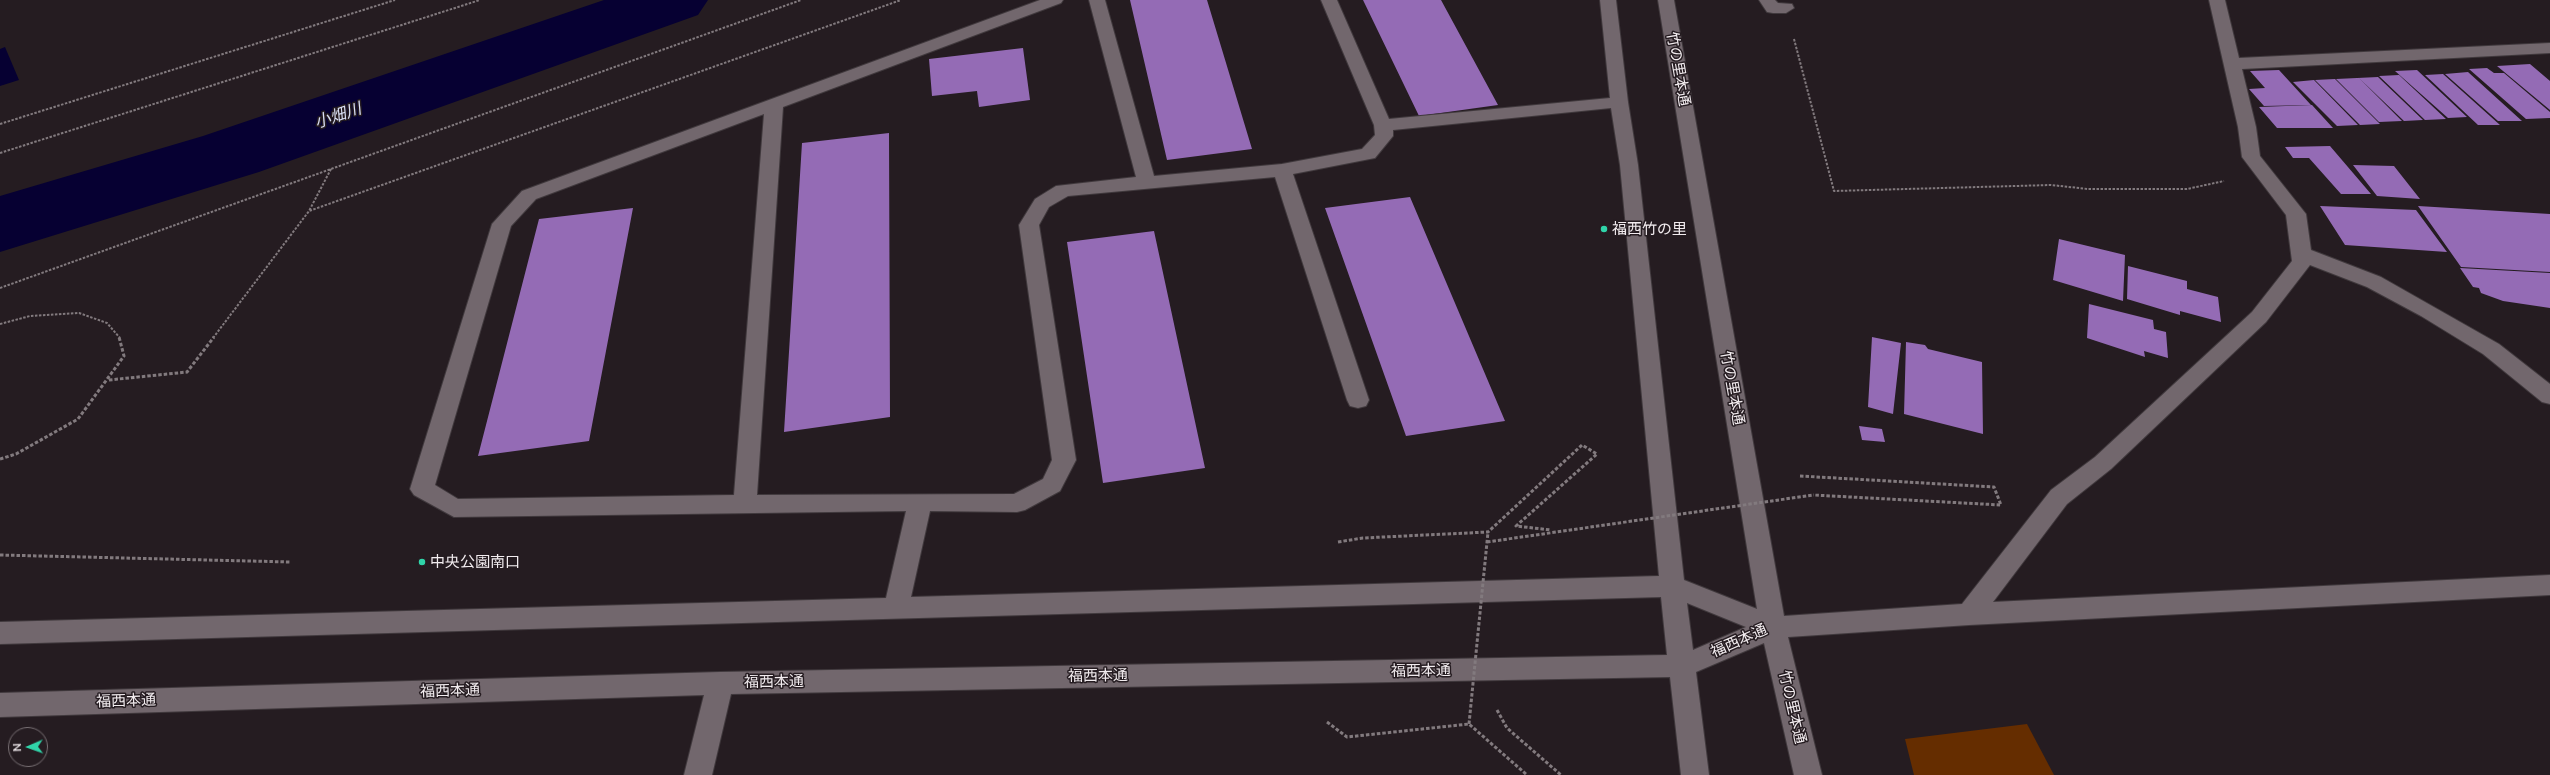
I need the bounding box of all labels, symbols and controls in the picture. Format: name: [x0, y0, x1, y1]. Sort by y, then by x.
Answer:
street label: 竹の里本通: [1663, 31, 1693, 107]
water label: 小畑川: [312, 99, 364, 133]
place label: 福西竹の里: [1612, 220, 1687, 238]
marker: 福西竹の里: [1599, 224, 1609, 234]
street label: 竹の里本通: [1717, 350, 1747, 426]
place label: 中央公園南口: [430, 553, 520, 571]
marker: 中央公園南口: [417, 557, 427, 567]
street label: 福西本通: [1708, 621, 1770, 661]
street label: 福西本通: [1391, 661, 1451, 681]
street label: 福西本通: [1068, 666, 1128, 686]
street label: 竹の里本通: [1775, 668, 1809, 746]
street label: 福西本通: [744, 672, 804, 692]
street label: 福西本通: [420, 681, 480, 701]
street label: 福西本通: [96, 691, 156, 711]
north arrow: [8, 727, 48, 767]
text: N: [10, 743, 24, 752]

